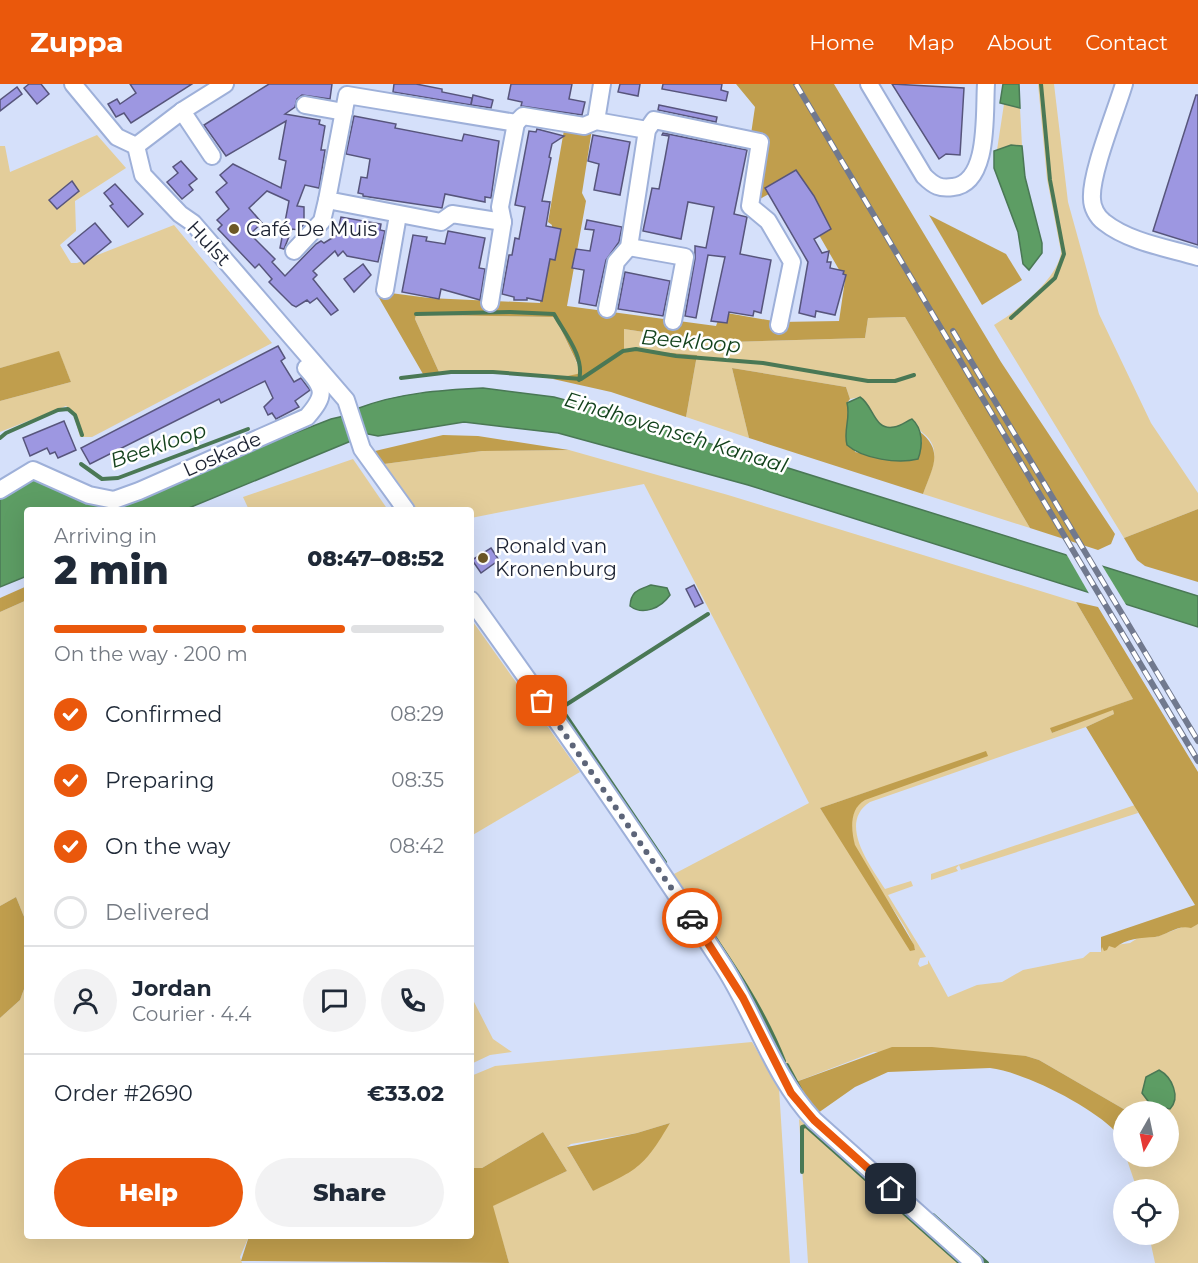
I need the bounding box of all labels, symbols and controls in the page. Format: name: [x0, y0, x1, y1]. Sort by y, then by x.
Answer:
text: Zuppa: [30, 25, 124, 59]
text: Home: [809, 30, 874, 55]
text: Map: [907, 30, 954, 55]
text: About: [987, 30, 1052, 55]
text: Contact: [1085, 30, 1168, 55]
street label: Hulst: [182, 215, 236, 271]
place label: Café De Muis: [246, 217, 378, 241]
marker: Café De Muis: [227, 222, 241, 236]
water label: Beekloop: [640, 324, 742, 358]
water label: Eindhovensch Kanaal: [562, 386, 791, 478]
water label: Beekloop: [107, 417, 209, 473]
street label: Loskade: [179, 426, 265, 482]
text: Arriving in: [54, 524, 157, 548]
place label: Ronald van Kronenburg: [495, 534, 617, 581]
text: 08:47–08:52: [307, 545, 444, 572]
text: 2 min: [54, 546, 169, 594]
marker: Ronald van Kronenburg: [476, 551, 490, 565]
text: On the way · 200 m: [54, 642, 248, 666]
pin: [516, 675, 567, 726]
icon: bag: [525, 684, 558, 717]
icon: check: [54, 698, 87, 731]
text: Confirmed: [105, 701, 222, 728]
text: 08:29: [390, 702, 444, 726]
icon: check: [54, 764, 87, 797]
text: Preparing: [105, 767, 214, 794]
text: 08:35: [391, 768, 444, 792]
icon: check: [54, 830, 87, 863]
text: On the way: [105, 833, 230, 860]
text: 08:42: [389, 834, 444, 858]
courier: [662, 888, 722, 948]
text: Delivered: [105, 899, 210, 926]
icon: car: [676, 902, 709, 935]
button: person: [54, 969, 117, 1032]
button: chat: [303, 969, 366, 1032]
button: phone: [381, 969, 444, 1032]
text: Jordan: [132, 975, 212, 1002]
text: Courier · 4.4: [132, 1002, 251, 1026]
text: Order #2690: [54, 1080, 193, 1107]
text: €33.02: [367, 1080, 444, 1107]
north arrow: [1113, 1101, 1179, 1167]
map controls: [1113, 1101, 1179, 1245]
button: Help: [54, 1158, 243, 1227]
button: Share: [255, 1158, 444, 1227]
pin: [865, 1163, 916, 1214]
icon: home: [874, 1172, 907, 1205]
button: locate: [1113, 1179, 1179, 1245]

